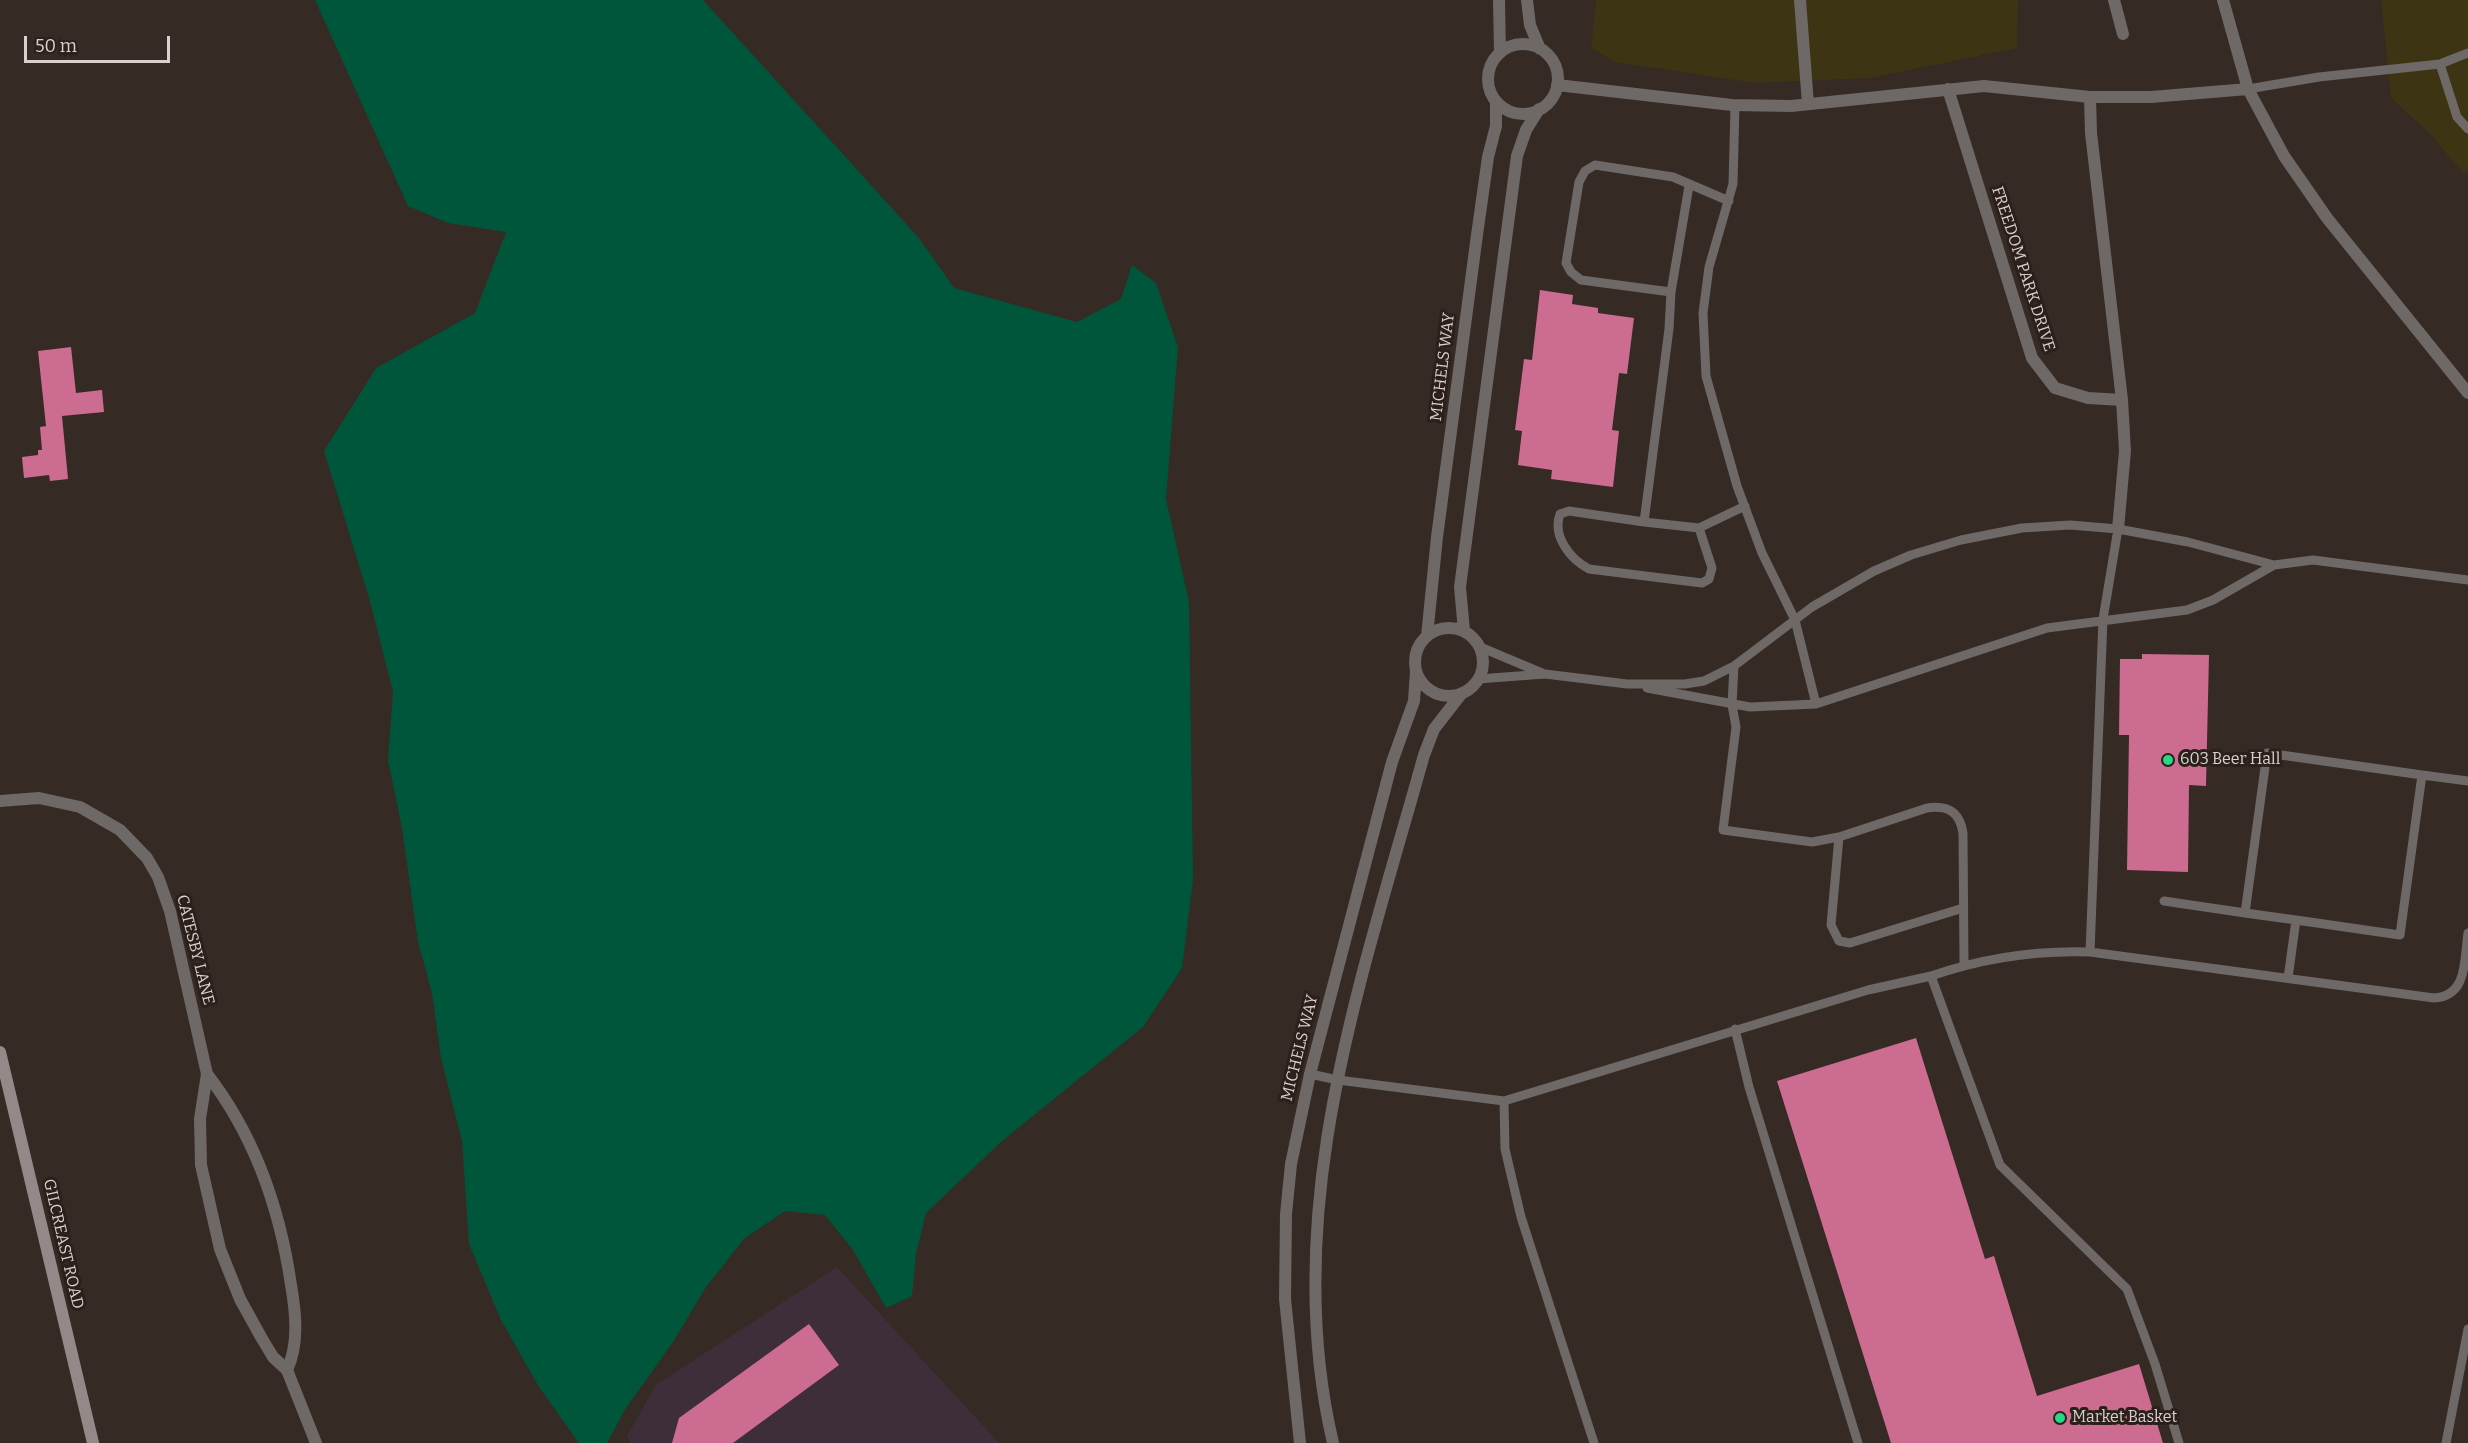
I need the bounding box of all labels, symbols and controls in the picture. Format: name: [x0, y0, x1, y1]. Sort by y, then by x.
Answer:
scale bar: [27, 24, 172, 62]
text: 50 m: [35, 35, 77, 57]
street label: FREEDOM PARK DRIVE: [1987, 184, 2059, 354]
street label: MICHELS WAY: [1427, 312, 1459, 422]
place label: 603 Beer Hall: [2180, 750, 2280, 770]
marker: 603 Beer Hall: [2161, 753, 2175, 767]
street label: CATESBY LANE: [172, 893, 218, 1007]
street label: MICHELS WAY: [1277, 993, 1323, 1103]
street label: GILCREAST ROAD: [39, 1177, 87, 1311]
place label: Market Basket: [2072, 1408, 2177, 1428]
marker: Market Basket: [2053, 1411, 2067, 1425]

